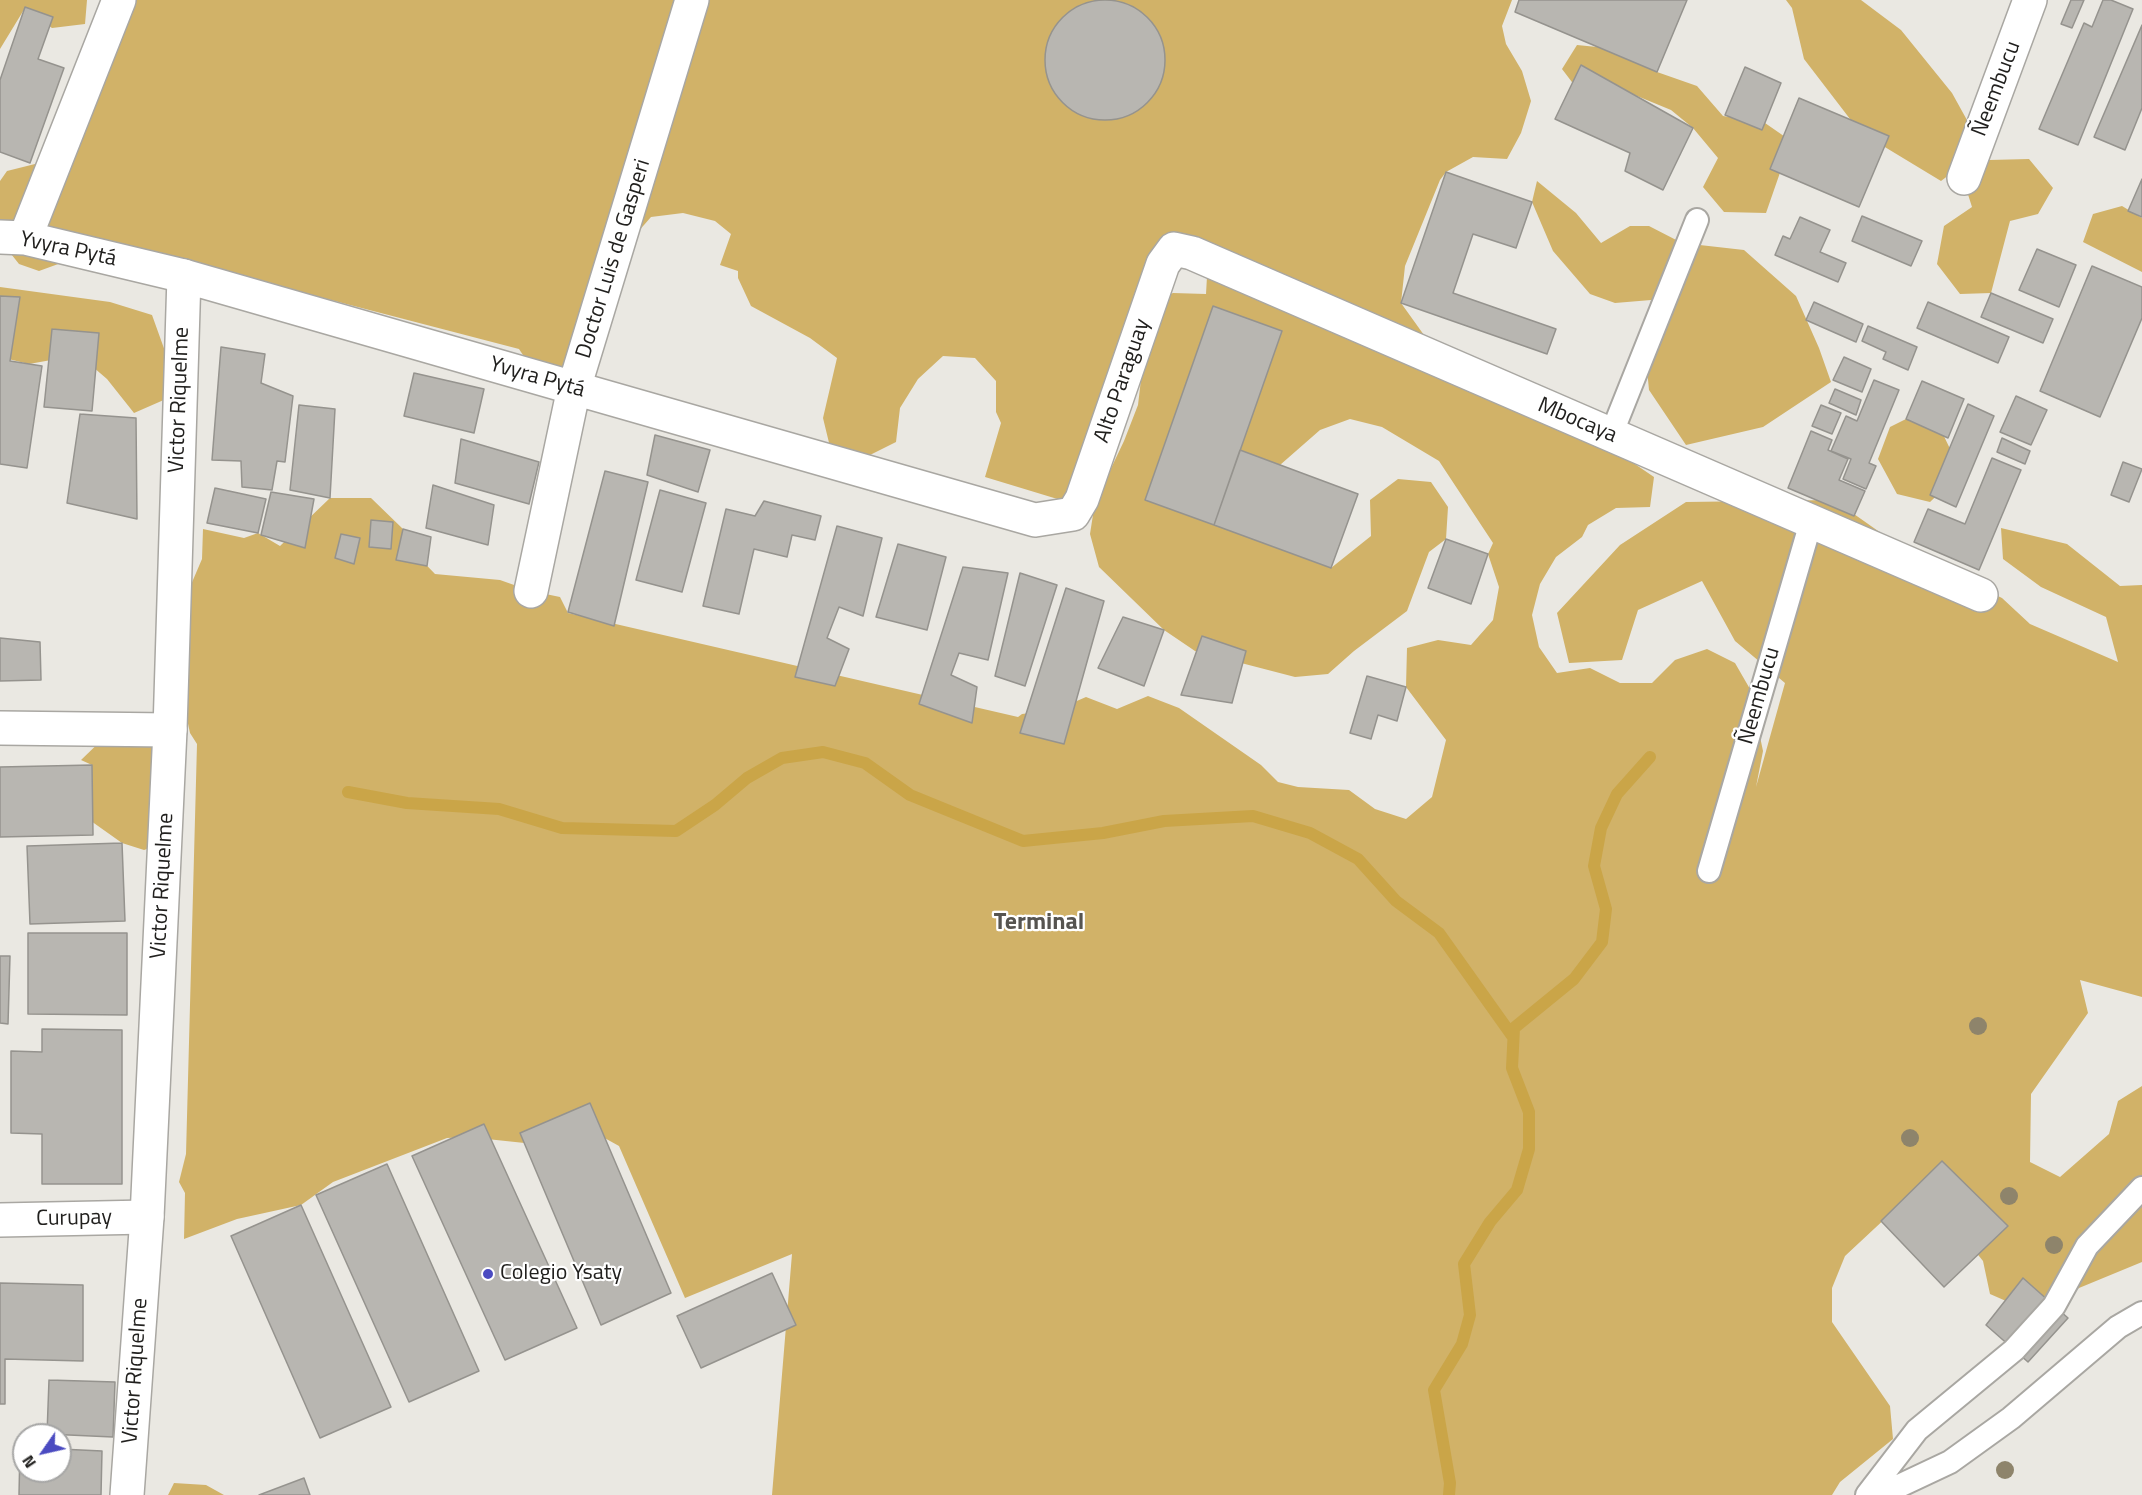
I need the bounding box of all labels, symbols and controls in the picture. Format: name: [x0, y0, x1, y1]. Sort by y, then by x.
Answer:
street label: Ñeembucu: [1967, 38, 2027, 140]
street label: Doctor Luis de Gasperi: [571, 156, 657, 362]
street label: Yvyra Pytá: [17, 227, 119, 273]
street label: Alto Paraguay: [1089, 315, 1157, 447]
street label: Victor Riquelme: [164, 326, 196, 474]
street label: Yvyra Pytá: [486, 352, 588, 404]
street label: Mbocaya: [1533, 393, 1621, 449]
street label: Ñeembucu: [1734, 644, 1786, 748]
street label: Victor Riquelme: [146, 812, 180, 960]
district label: Terminal: [994, 909, 1084, 937]
street label: Curupay: [36, 1205, 112, 1233]
place label: Colegio Ysaty: [500, 1261, 622, 1287]
marker: Colegio Ysaty: [481, 1267, 495, 1281]
street label: Victor Riquelme: [118, 1297, 154, 1445]
north arrow: [12, 1423, 72, 1483]
text: N: [16, 1451, 42, 1473]

